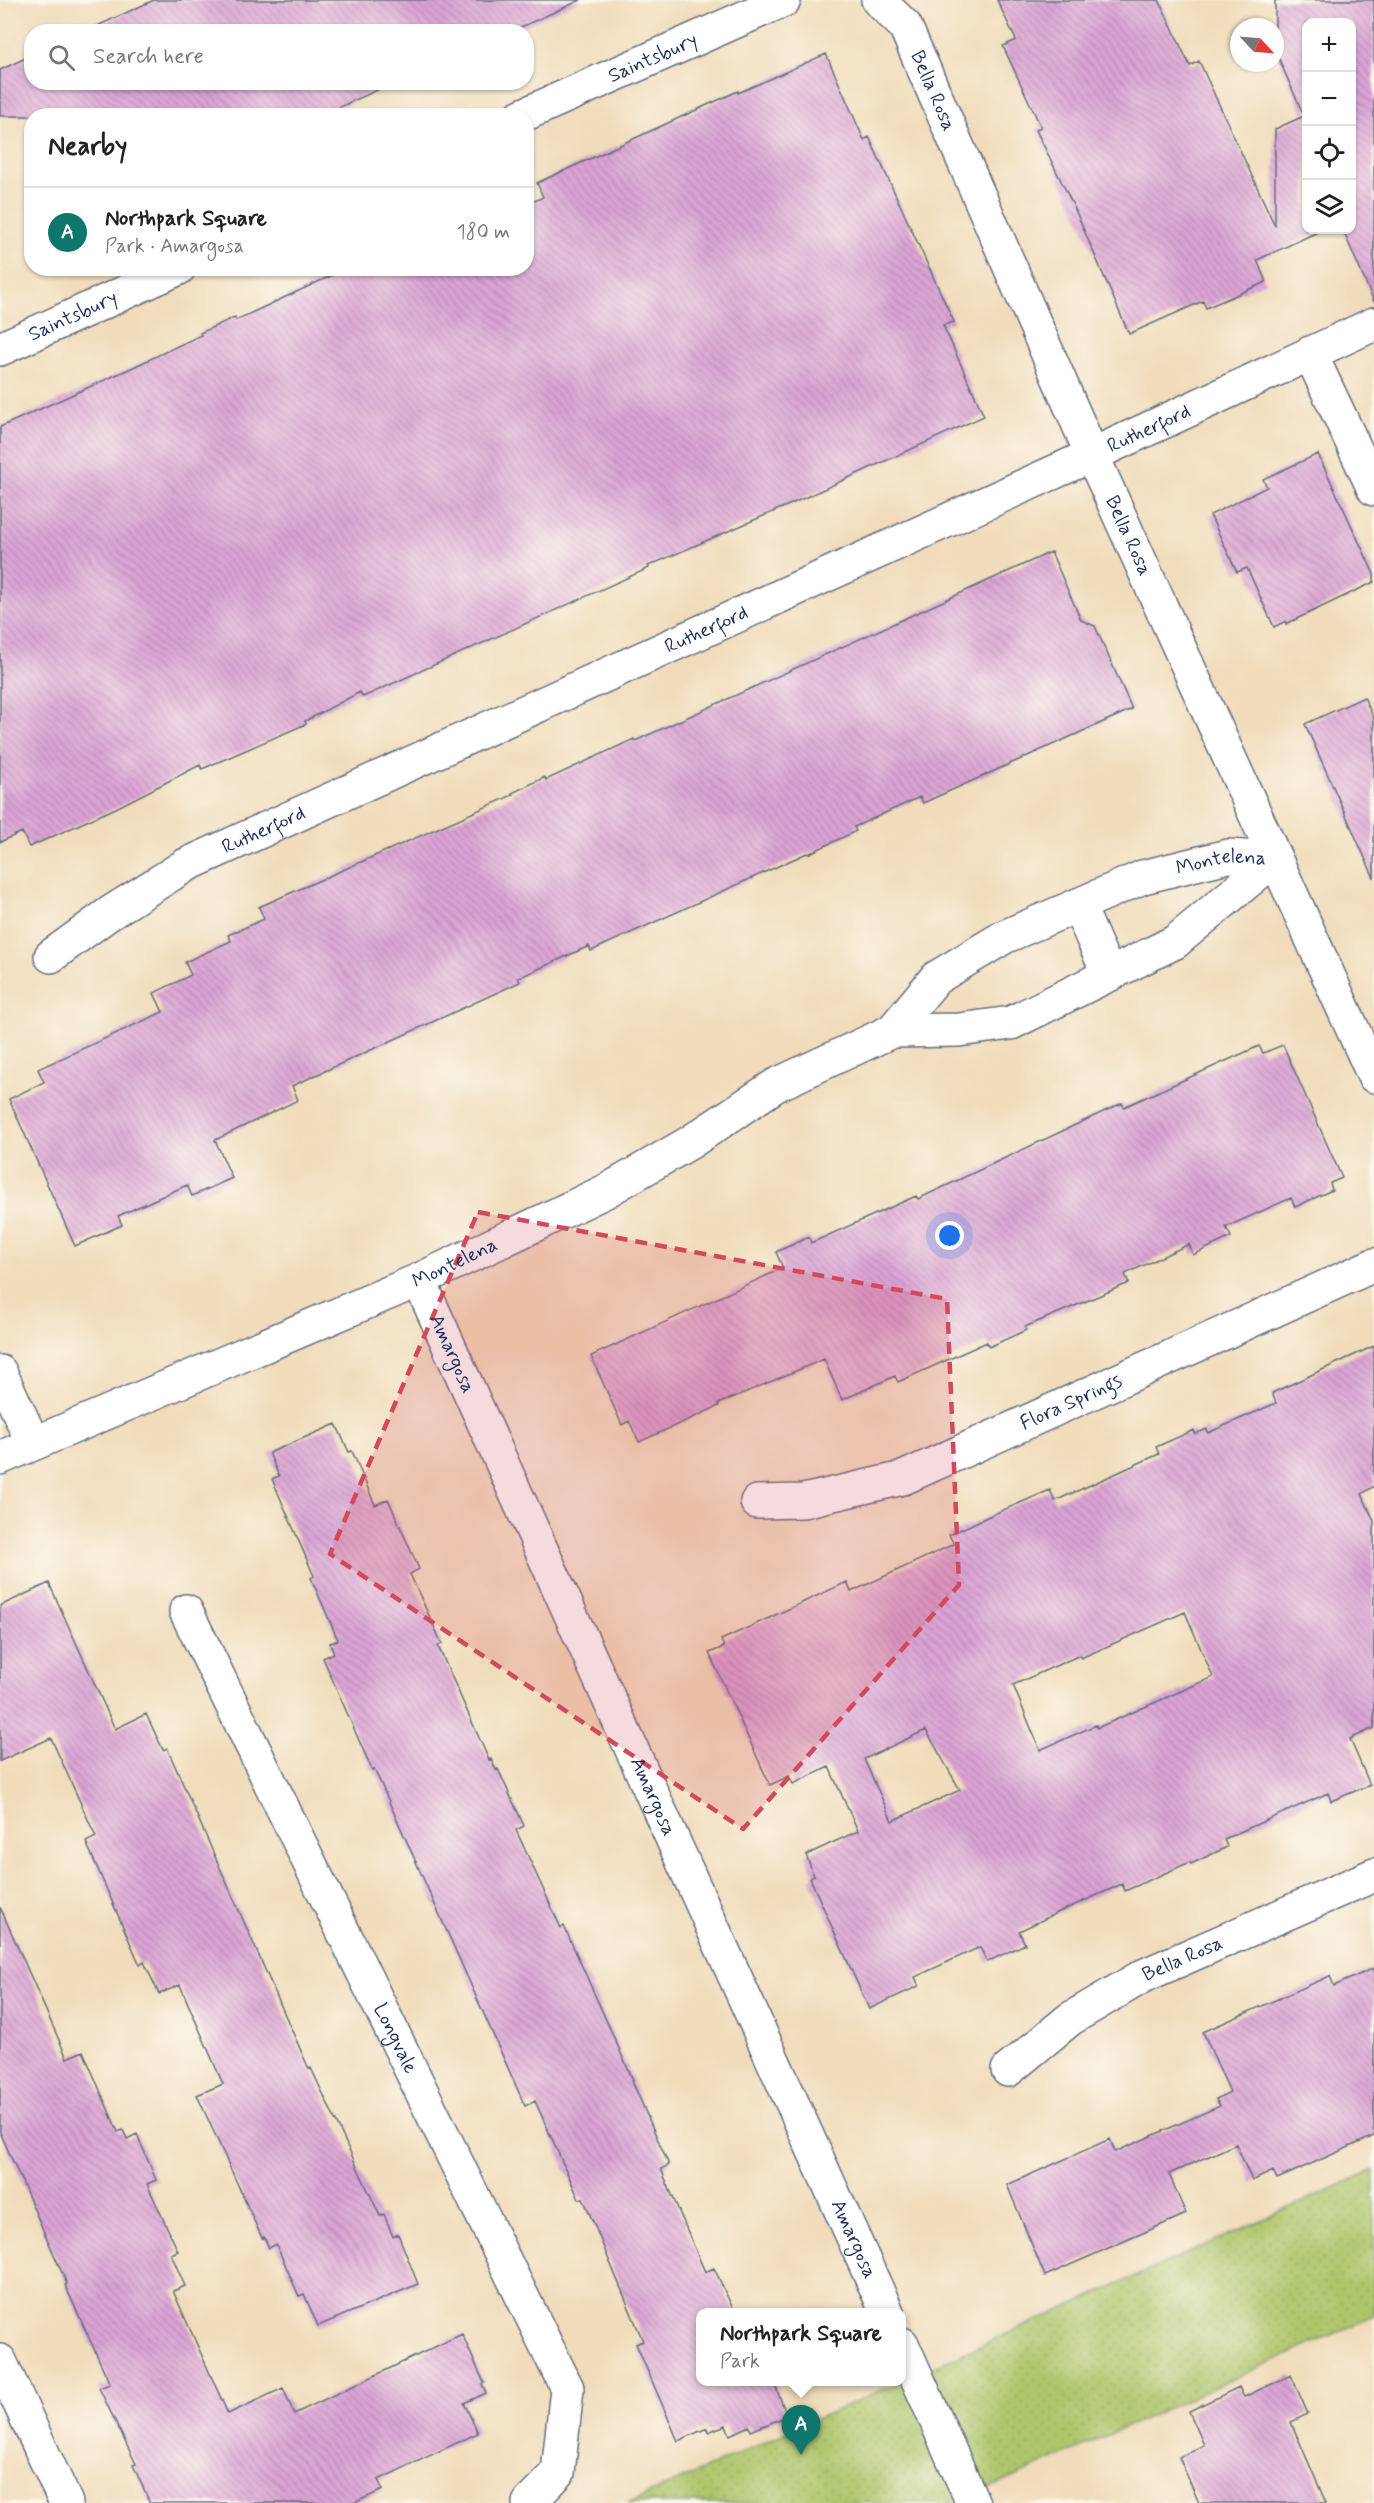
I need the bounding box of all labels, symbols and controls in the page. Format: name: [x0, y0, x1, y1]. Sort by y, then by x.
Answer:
north arrow: [1230, 18, 1284, 72]
map controls: [1302, 18, 1356, 234]
button: +: [1302, 18, 1356, 72]
search box: [24, 24, 534, 90]
street label: Saintsbury: [604, 26, 702, 89]
icon: search: [45, 41, 78, 74]
text: Search here: [93, 43, 204, 71]
street label: Bella Rosa: [904, 46, 963, 135]
button: −: [1302, 72, 1356, 126]
button: locate: [1302, 126, 1356, 180]
text: Nearby: [48, 130, 127, 164]
button: layers: [1302, 180, 1356, 234]
text: Northpark Square: [105, 205, 267, 233]
text: A: [61, 219, 74, 246]
text: 180 m: [457, 219, 510, 246]
text: Park · Amargosa: [105, 233, 244, 260]
street label: Saintsbury: [24, 284, 122, 348]
street label: Rutherford: [1103, 398, 1195, 460]
street label: Bella Rosa: [1099, 491, 1159, 580]
street label: Rutherford: [660, 599, 752, 660]
street label: Rutherford: [218, 799, 310, 861]
street label: Montelena: [1173, 842, 1267, 882]
your location: [935, 1221, 964, 1250]
street label: Montelena: [408, 1231, 502, 1295]
street label: Amargosa: [423, 1310, 482, 1398]
street label: Flora Springs: [1016, 1367, 1126, 1437]
street label: Amargosa: [624, 1753, 683, 1840]
street label: Bella Rosa: [1138, 1929, 1227, 1988]
street label: Longvale: [367, 1999, 424, 2078]
street label: Amargosa: [824, 2195, 884, 2283]
popup: [696, 2308, 906, 2386]
text: Northpark Square: [720, 2320, 882, 2348]
text: Park: [720, 2348, 760, 2375]
pin: A: [782, 2406, 820, 2455]

